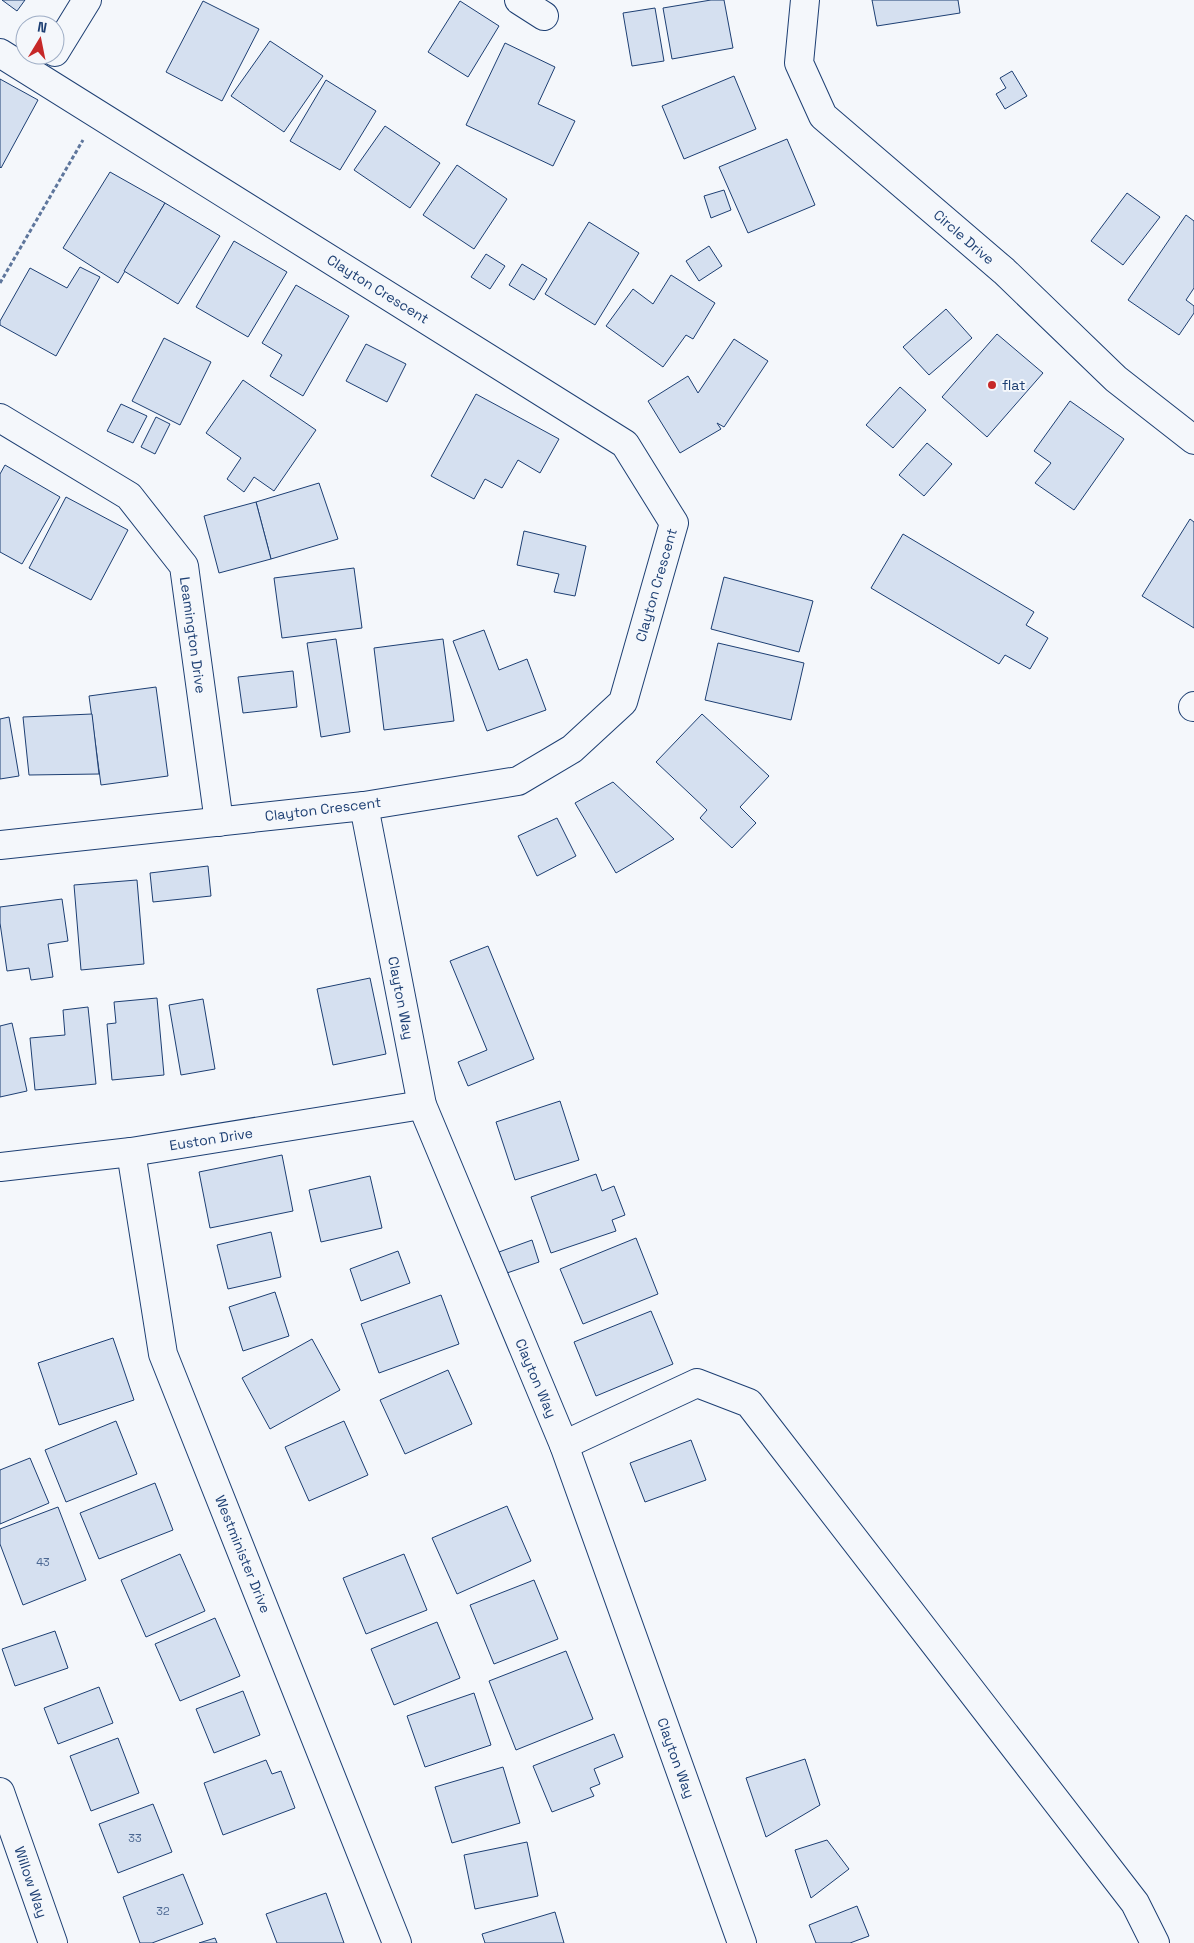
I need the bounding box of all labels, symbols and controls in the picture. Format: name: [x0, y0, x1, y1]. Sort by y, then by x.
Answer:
north arrow: [15, 15, 65, 65]
text: N: [36, 18, 48, 37]
street label: Circle Drive: [930, 206, 998, 268]
street label: Clayton Crescent: [324, 250, 432, 328]
place label: flat: [1002, 376, 1025, 394]
marker: flat: [986, 379, 998, 391]
street label: Clayton Crescent: [631, 526, 681, 644]
street label: Leamington Drive: [176, 576, 210, 694]
street label: Clayton Crescent: [264, 793, 382, 825]
street label: Clayton Way: [384, 955, 418, 1041]
street label: Euston Drive: [168, 1124, 254, 1154]
street label: Clayton Way: [511, 1336, 561, 1420]
street label: Westminister Drive: [211, 1492, 275, 1616]
house number: 43: [36, 1555, 50, 1569]
street label: Clayton Way: [653, 1715, 699, 1801]
house number: 33: [128, 1831, 142, 1845]
street label: Willow Way: [10, 1844, 52, 1920]
house number: 32: [156, 1904, 170, 1918]

